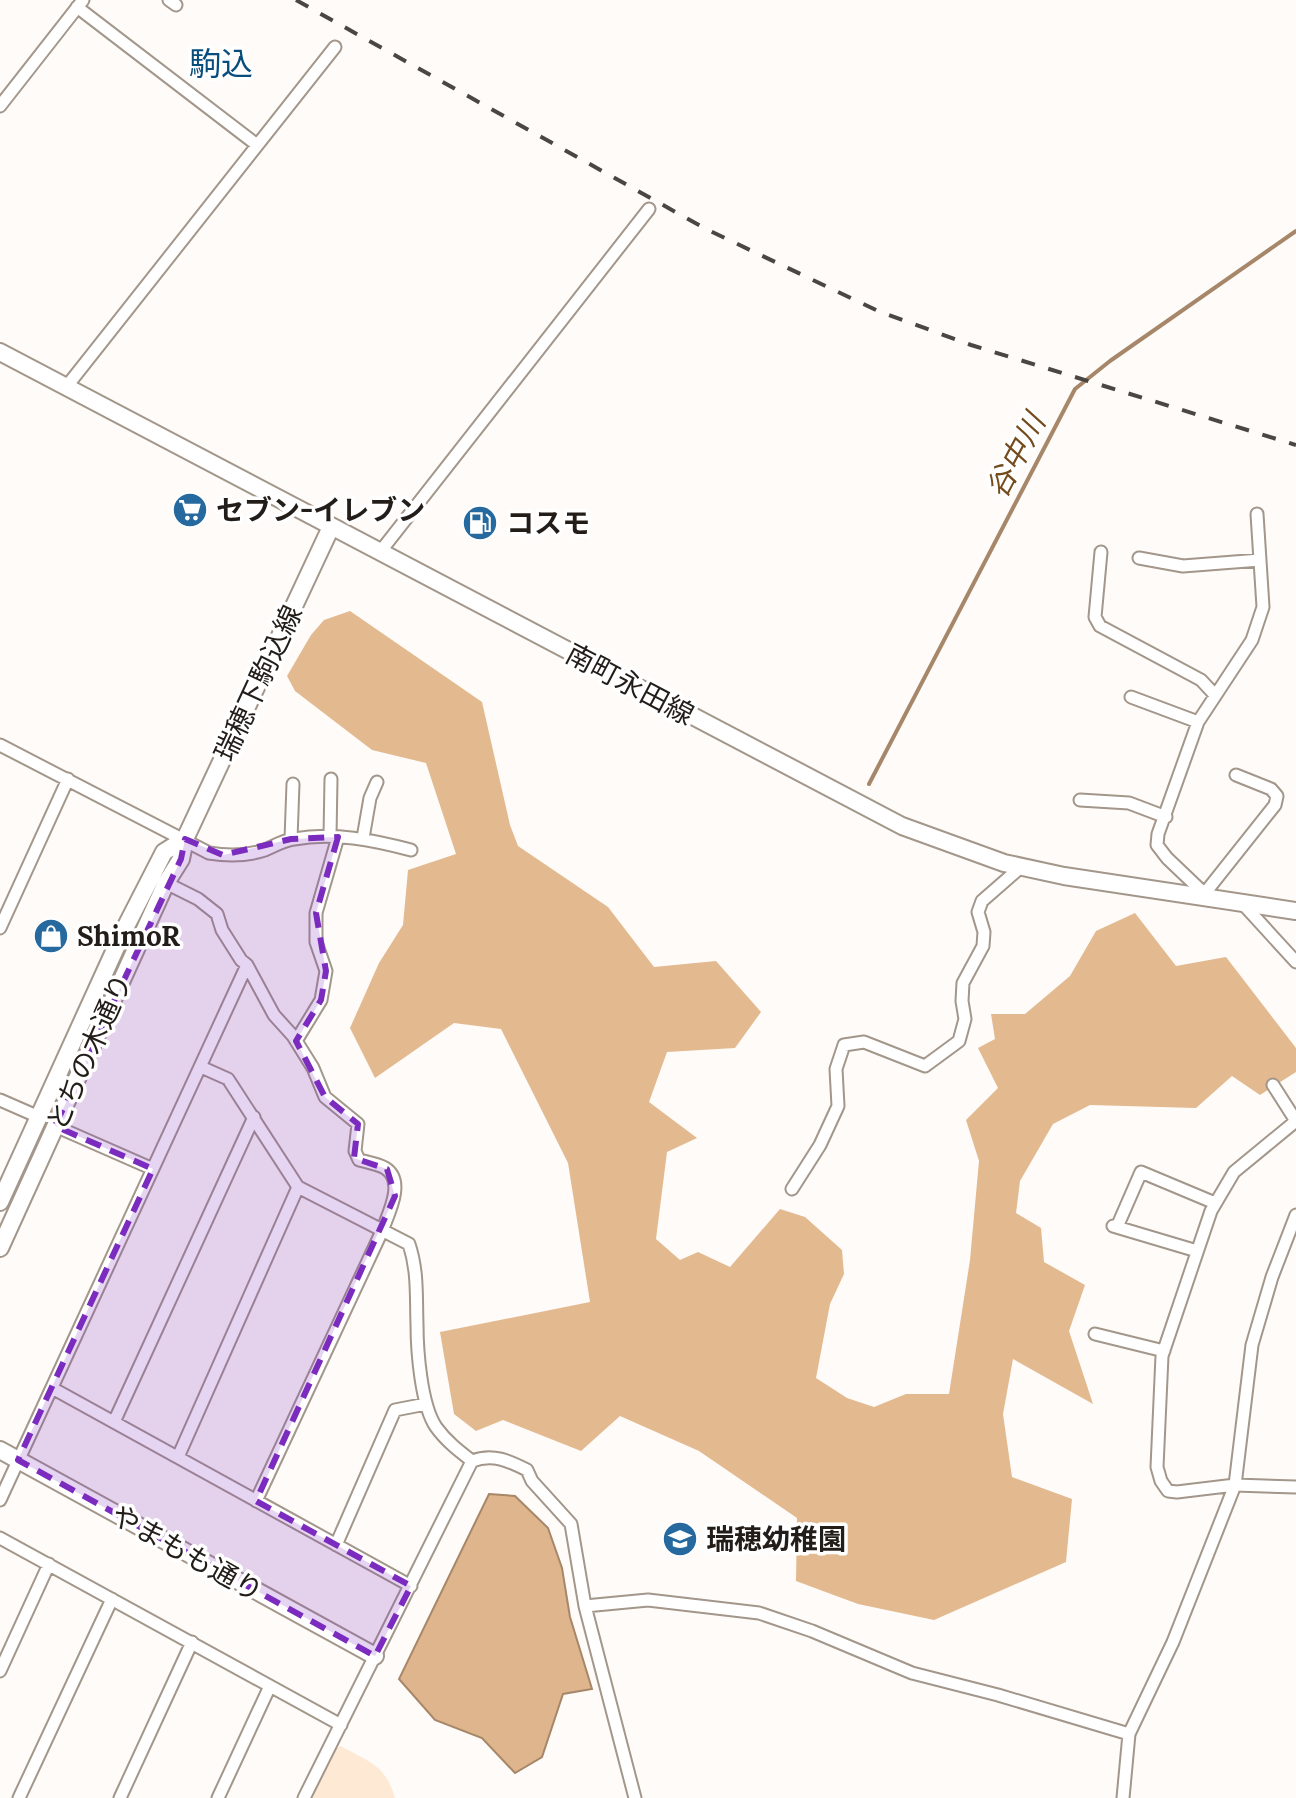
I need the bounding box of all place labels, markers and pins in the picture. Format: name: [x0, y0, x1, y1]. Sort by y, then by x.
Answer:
supermarket icon: セブン-イレブン: [171, 491, 209, 529]
place label: セブン-イレブン: [216, 492, 425, 528]
fuel station icon: コスモ: [461, 504, 499, 542]
place label: コスモ: [506, 505, 590, 541]
shop icon: ShimoR: [32, 917, 70, 955]
place label: ShimoR: [77, 918, 180, 954]
school or university icon: 瑞穂幼稚園: [661, 1520, 699, 1558]
place label: 瑞穂幼稚園: [706, 1521, 846, 1557]

